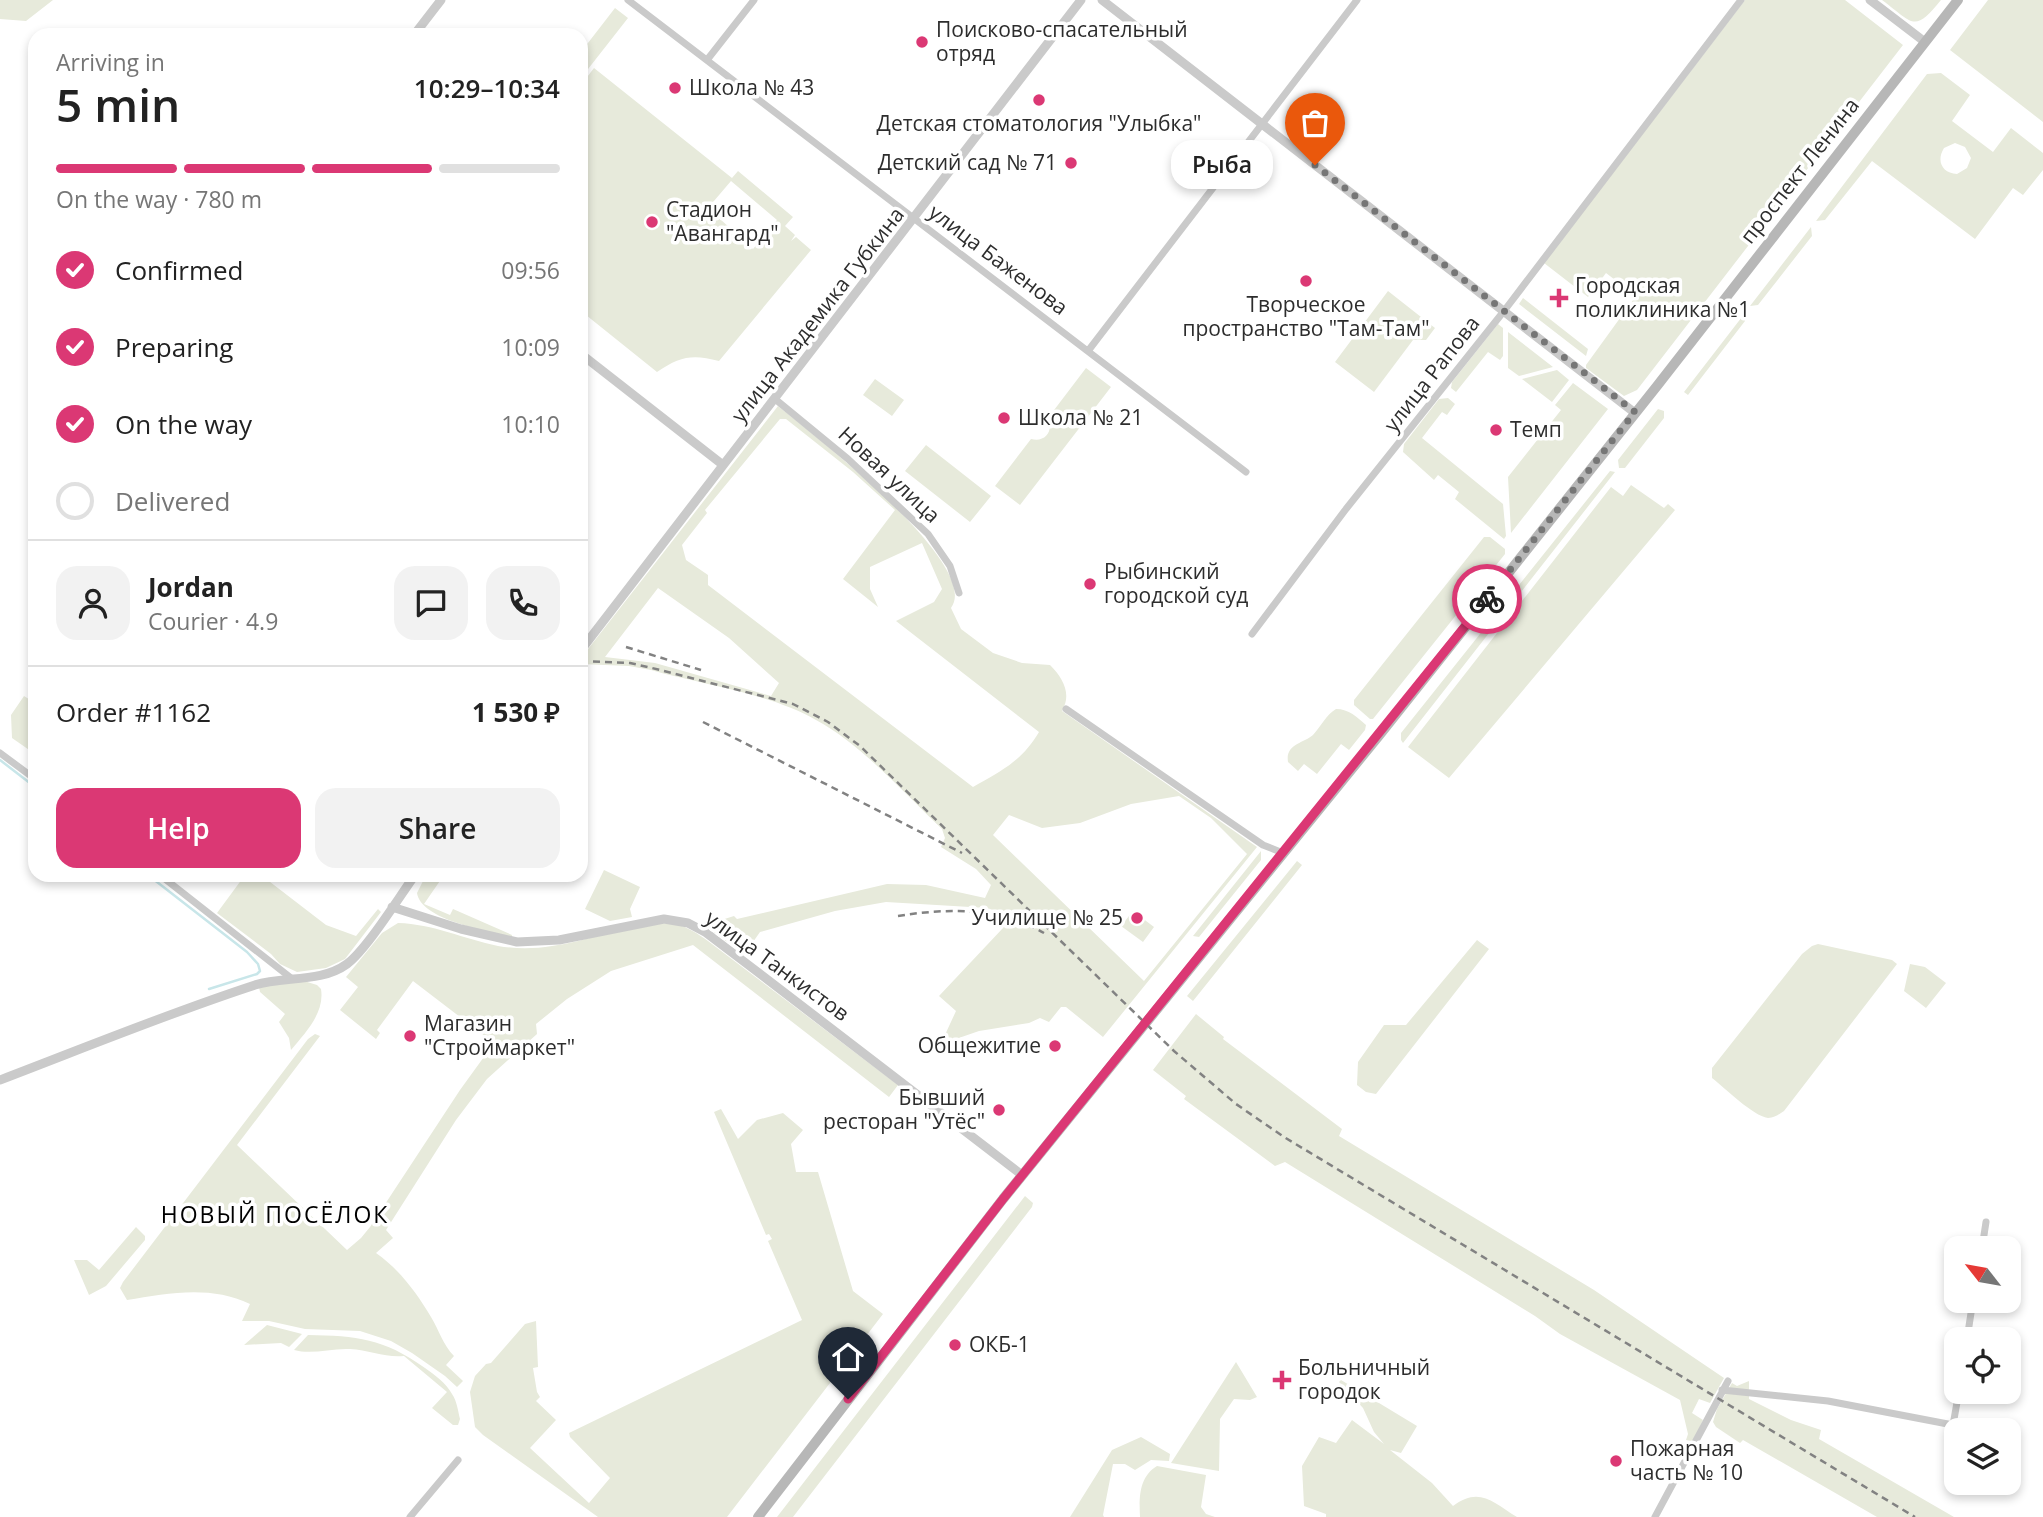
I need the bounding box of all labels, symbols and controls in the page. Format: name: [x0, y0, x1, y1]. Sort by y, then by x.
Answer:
place label: Поисково-спасательный отряд: [936, 15, 1188, 67]
marker: Поисково-спасательный отряд: [914, 34, 930, 50]
text: Arriving in: [56, 46, 165, 78]
text: 10:29–10:34: [414, 70, 560, 106]
text: 5 min: [56, 73, 180, 135]
place label: Школа № 43: [689, 73, 814, 101]
marker: Школа № 43: [667, 80, 683, 96]
marker: Детская стоматология "Улыбка": [1031, 92, 1047, 108]
street label: проспект Ленина: [1733, 92, 1865, 249]
pin: [1285, 93, 1345, 165]
icon: bag: [1296, 104, 1334, 142]
place label: Детская стоматология "Улыбка": [877, 109, 1201, 137]
callout: Рыба: [1172, 140, 1273, 190]
place label: Детский сад № 71: [878, 148, 1057, 176]
text: Рыба: [1192, 148, 1252, 180]
marker: Детский сад № 71: [1063, 155, 1079, 171]
text: On the way · 780 m: [56, 183, 262, 215]
place label: Стадион "Авангард": [666, 195, 779, 247]
street label: улица Баженова: [923, 198, 1074, 321]
street label: улица Академика Губкина: [724, 201, 910, 428]
marker: Стадион "Авангард": [644, 214, 660, 230]
icon: check: [56, 251, 94, 289]
text: Confirmed: [115, 252, 243, 288]
text: 09:56: [501, 254, 560, 286]
place label: Городская поликлиника №1: [1575, 271, 1750, 323]
marker: Творческое пространство "Там-Там": [1298, 273, 1314, 289]
marker: Городская поликлиника №1: [1549, 288, 1569, 308]
place label: Творческое пространство "Там-Там": [1182, 290, 1430, 342]
street label: улица Рапова: [1377, 310, 1485, 437]
icon: check: [56, 328, 94, 366]
text: Preparing: [115, 329, 233, 365]
text: 10:09: [501, 331, 560, 363]
place label: Школа № 21: [1018, 403, 1143, 431]
icon: check: [56, 405, 94, 443]
text: On the way: [115, 406, 252, 442]
text: 10:10: [501, 408, 560, 440]
marker: Школа № 21: [996, 410, 1012, 426]
place label: Темп: [1510, 415, 1562, 443]
street label: Новая улица: [833, 420, 947, 529]
marker: Темп: [1488, 422, 1504, 438]
text: Delivered: [115, 483, 230, 519]
place label: Рыбинский городской суд: [1104, 557, 1248, 609]
courier: [1452, 564, 1522, 634]
button: person: [56, 566, 130, 640]
button: chat: [394, 566, 468, 640]
button: phone: [486, 566, 560, 640]
text: Jordan: [148, 569, 234, 605]
marker: Рыбинский городской суд: [1082, 576, 1098, 592]
icon: bike: [1468, 580, 1506, 618]
text: Courier · 4.9: [148, 605, 278, 637]
text: Order #1162: [56, 694, 211, 730]
text: 1 530 ₽: [472, 694, 560, 730]
button: Help: [56, 788, 301, 868]
button: Share: [315, 788, 560, 868]
street label: улица Танкистов: [700, 903, 855, 1027]
place label: Училище № 25: [972, 903, 1123, 931]
marker: Училище № 25: [1129, 910, 1145, 926]
place label: Магазин "Строймаркет": [424, 1009, 575, 1061]
marker: Магазин "Строймаркет": [402, 1028, 418, 1044]
place label: Общежитие: [918, 1031, 1041, 1059]
marker: Общежитие: [1047, 1038, 1063, 1054]
place label: Бывший ресторан "Утёс": [823, 1083, 985, 1135]
marker: Бывший ресторан "Утёс": [991, 1102, 1007, 1118]
district label: НОВЫЙ ПОСЁЛОК: [161, 1198, 389, 1230]
north arrow: [1944, 1236, 2021, 1312]
map controls: [1944, 1236, 2021, 1495]
pin: [818, 1327, 878, 1399]
button: locate: [1944, 1327, 2021, 1404]
place label: ОКБ-1: [969, 1330, 1030, 1358]
marker: ОКБ-1: [947, 1337, 963, 1353]
icon: home: [829, 1338, 867, 1376]
place label: Больничный городок: [1298, 1353, 1430, 1405]
marker: Больничный городок: [1272, 1370, 1292, 1390]
button: layers: [1944, 1418, 2021, 1495]
place label: Пожарная часть № 10: [1630, 1434, 1743, 1486]
marker: Пожарная часть № 10: [1608, 1453, 1624, 1469]

